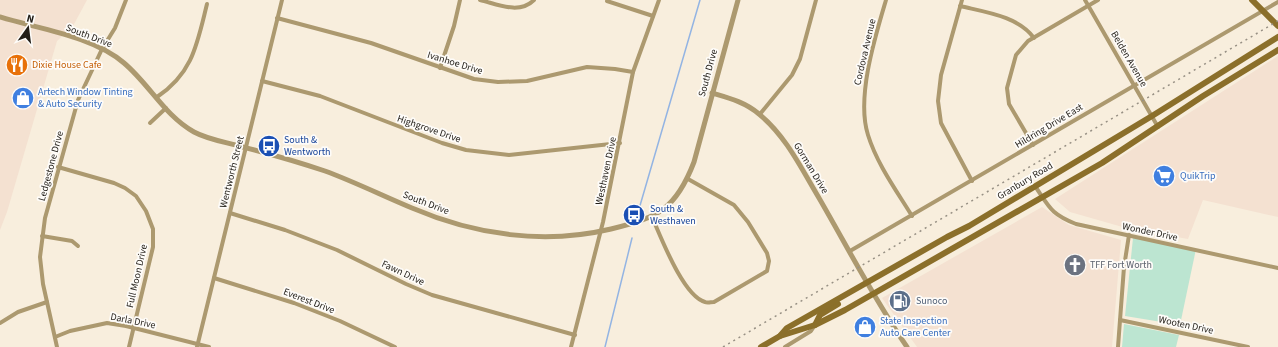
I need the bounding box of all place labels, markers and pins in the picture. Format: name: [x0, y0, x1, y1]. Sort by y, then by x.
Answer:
restaurant icon: Dixie House Cafe: [4, 52, 30, 78]
place label: Dixie House Cafe: [32, 58, 102, 72]
shop icon: Artech Window Tinting & Auto Security: [10, 85, 36, 111]
place label: Artech Window Tinting & Auto Security: [38, 85, 133, 111]
bus stop icon: South & Wentworth: [256, 133, 282, 159]
place label: South & Wentworth: [284, 133, 331, 159]
supermarket icon: QuikTrip: [1151, 163, 1177, 189]
place label: QuikTrip: [1180, 169, 1216, 183]
bus stop icon: South & Westhaven: [621, 202, 647, 228]
place label: South & Westhaven: [650, 202, 696, 228]
church icon: TFF Fort Worth: [1062, 252, 1088, 278]
place label: TFF Fort Worth: [1090, 258, 1152, 272]
fuel station icon: Sunoco: [887, 288, 913, 314]
place label: Sunoco: [916, 294, 947, 308]
shop icon: State Inspection Auto Care Center: [852, 314, 878, 340]
place label: State Inspection Auto Care Center: [880, 314, 951, 340]

